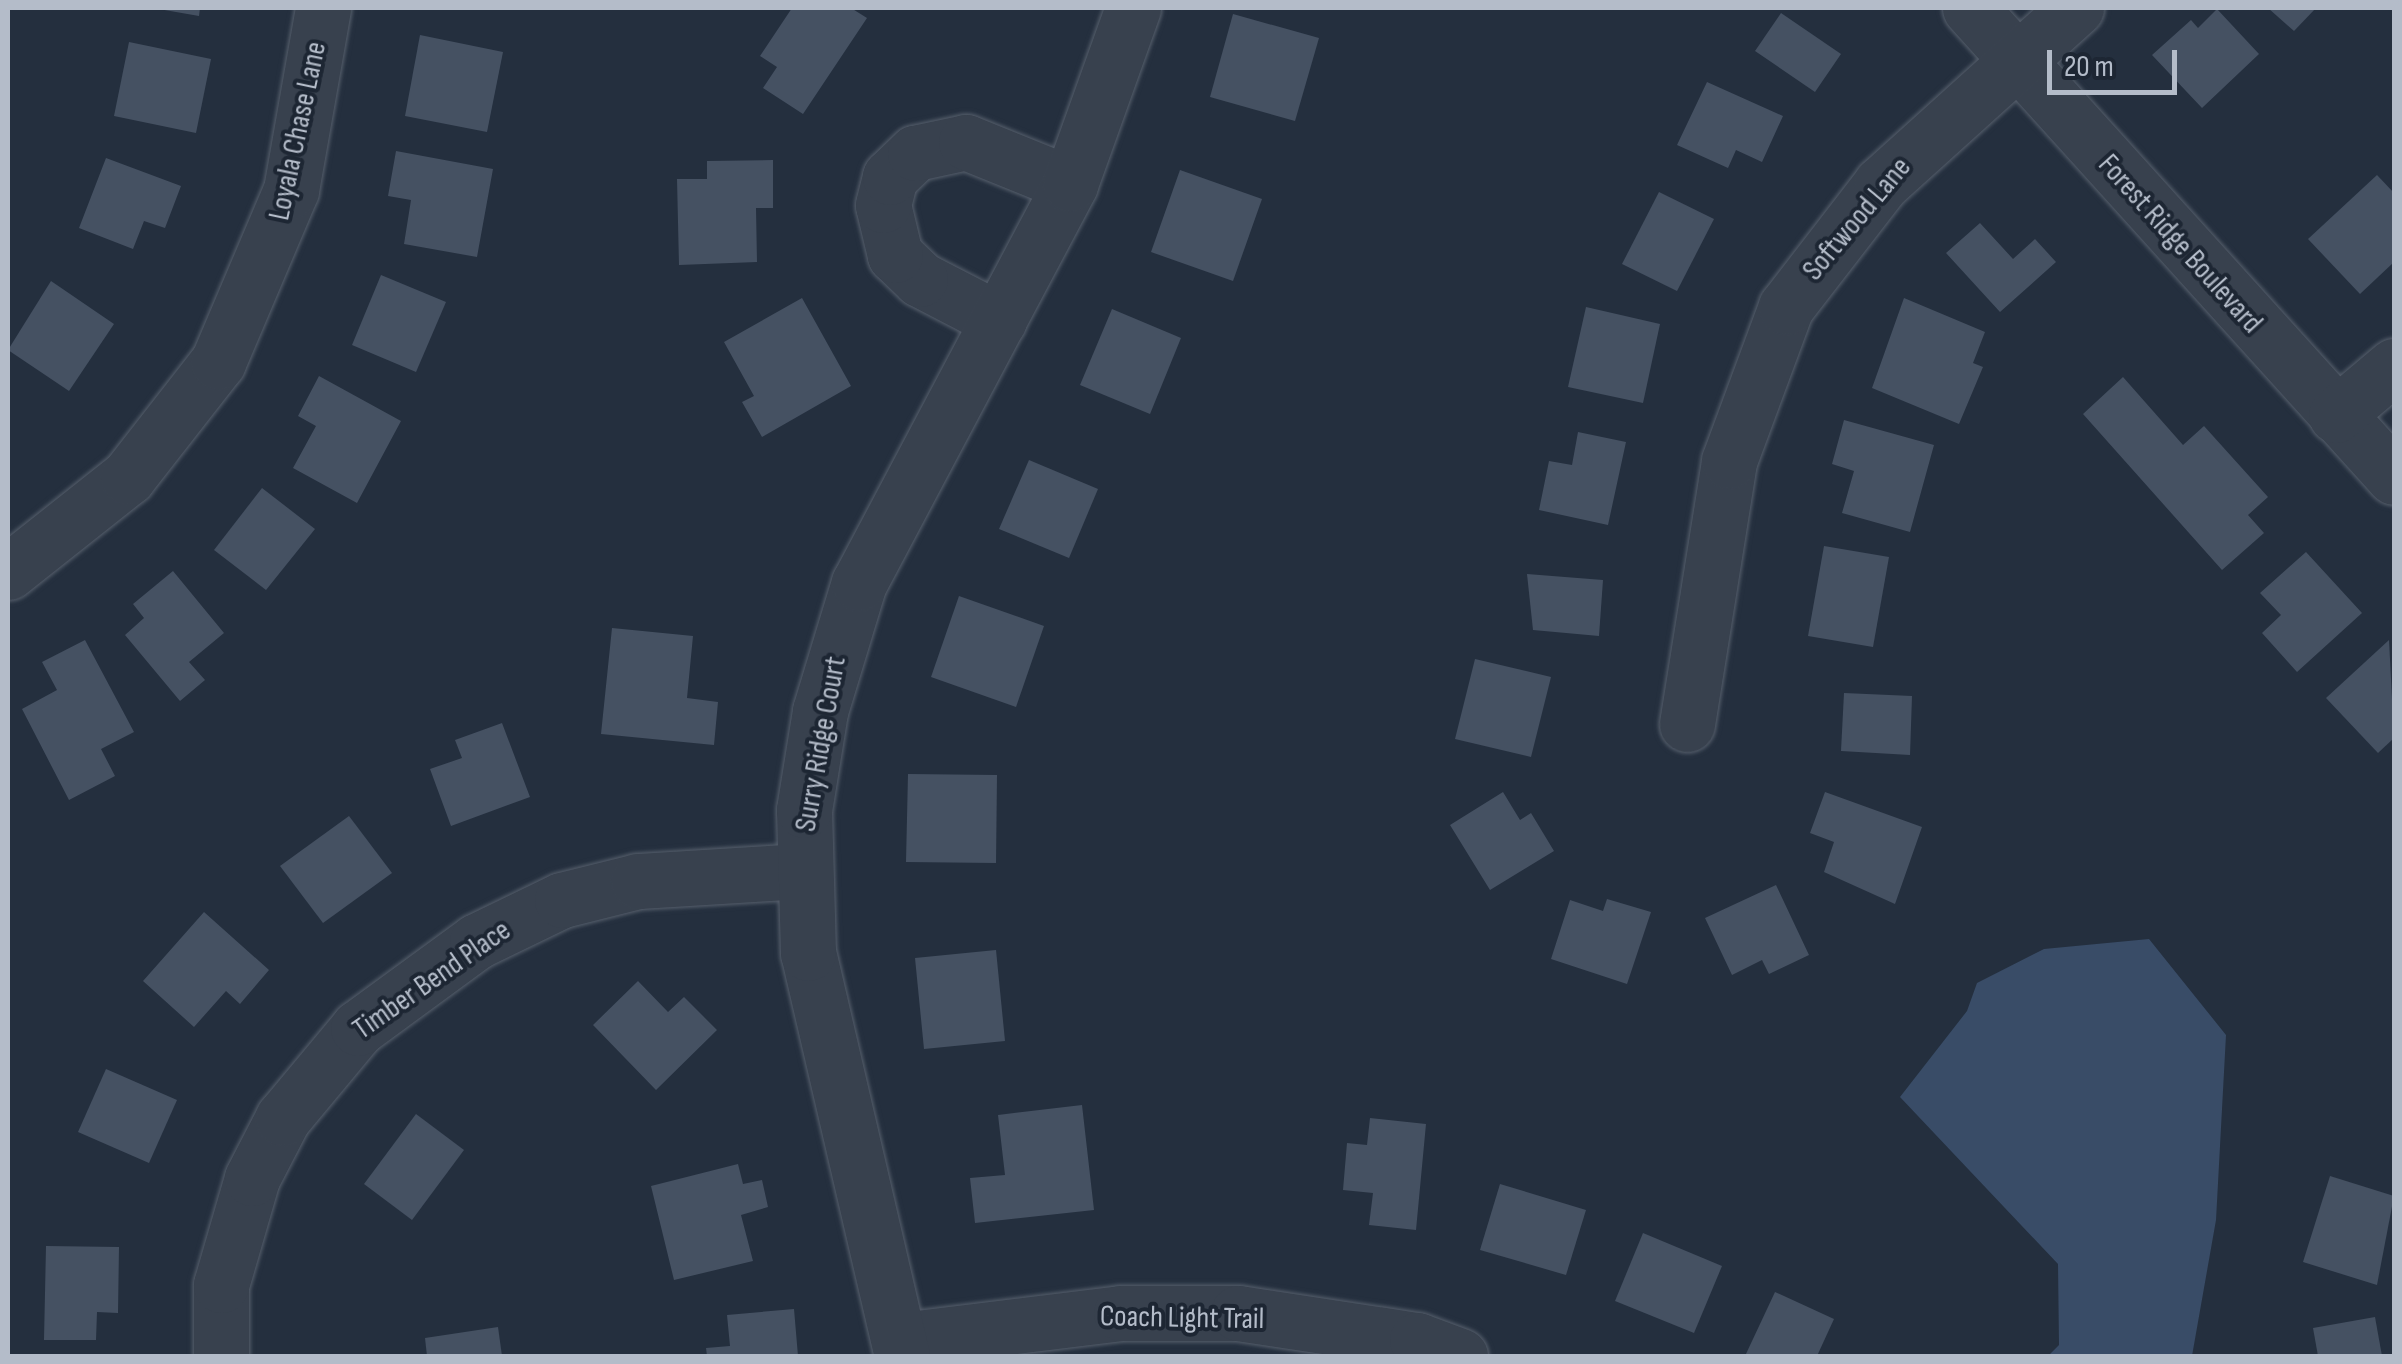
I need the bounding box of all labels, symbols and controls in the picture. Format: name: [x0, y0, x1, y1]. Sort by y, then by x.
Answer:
scale bar: [2052, 30, 2182, 92]
street label: Loyala Chase Lane: [262, 38, 334, 224]
text: 20 m: [2064, 49, 2114, 85]
street label: Forest Ridge Boulevard: [2090, 147, 2270, 341]
street label: Softwood Lane: [1795, 150, 1919, 288]
street label: Surry Ridge Court: [788, 654, 854, 834]
street label: Timber Bend Place: [346, 912, 518, 1048]
street label: Coach Light Trail: [1100, 1299, 1264, 1337]

